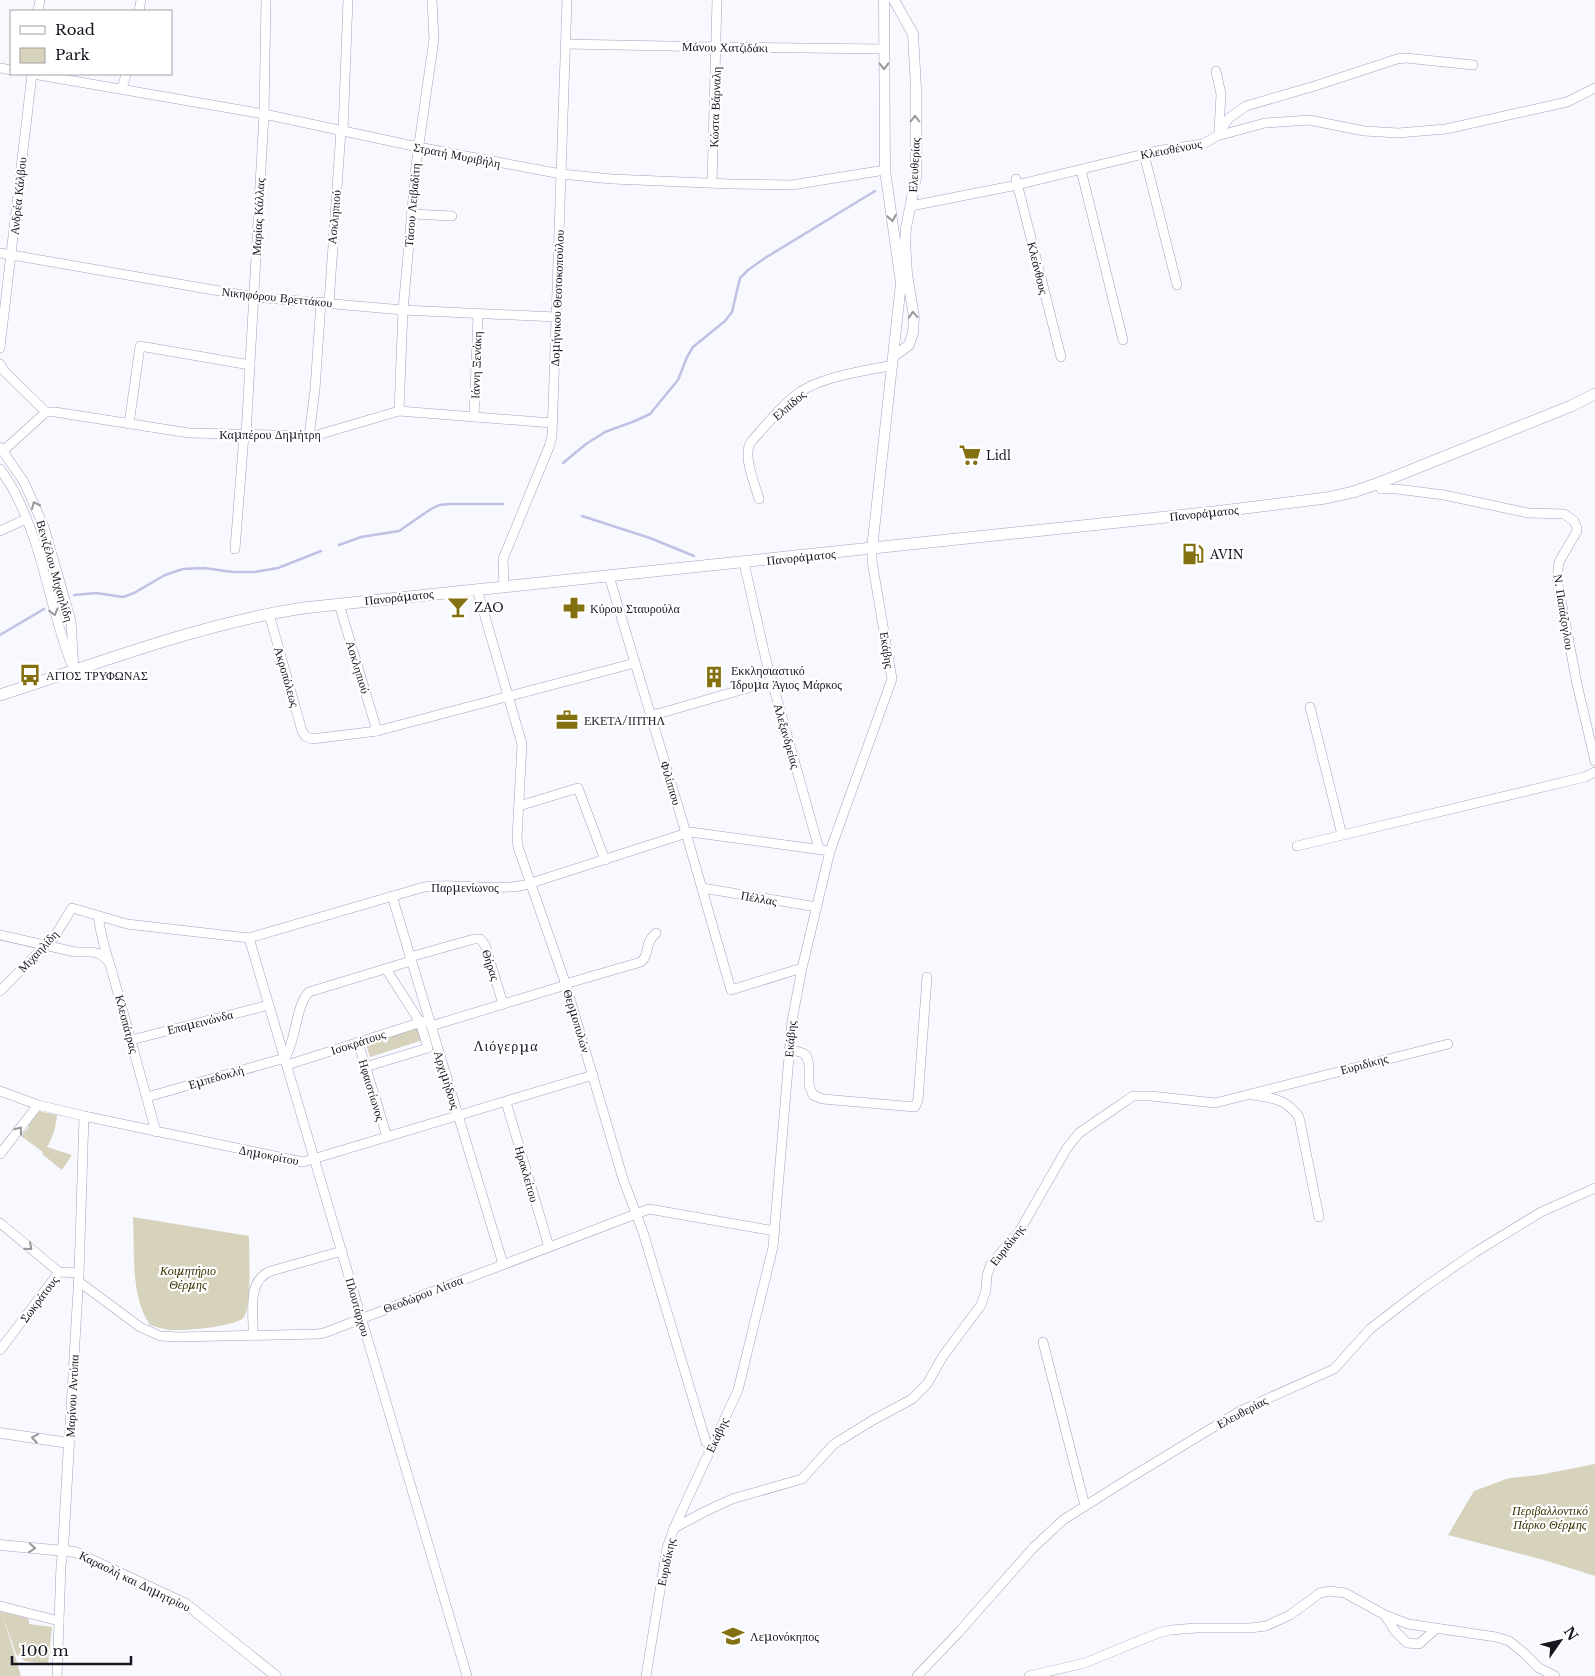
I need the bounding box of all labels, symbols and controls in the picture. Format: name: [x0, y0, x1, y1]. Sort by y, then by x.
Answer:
legend: [10, 10, 172, 75]
text: Road: [55, 20, 95, 39]
street label: Μάνου Χατζιδάκι: [682, 39, 769, 55]
text: Park: [55, 45, 91, 64]
one-way arrow: [879, 62, 889, 70]
street label: Κώστα Βάρναλη: [706, 66, 724, 148]
one-way arrow: [910, 115, 920, 123]
street label: Κλεισθένους: [1139, 136, 1203, 162]
street label: Ελευθερίας: [905, 137, 923, 193]
street label: Στρατή Μυριβήλη: [412, 139, 502, 171]
street label: Ανδρέα Κάλβου: [6, 156, 30, 236]
street label: Τάσου Λειβαδίτη: [401, 163, 423, 247]
street label: Μαρίας Κάλλας: [248, 177, 268, 256]
street label: Ασκληπιού: [324, 189, 344, 245]
one-way arrow: [887, 214, 897, 222]
street label: Δομήνικου Θεοτοκοπούλου: [547, 229, 567, 366]
street label: Κλεάνθους: [1024, 240, 1052, 296]
street label: Νικηφόρου Βρεττάκου: [221, 284, 333, 310]
one-way arrow: [908, 311, 919, 319]
street label: Ιάννη Ξενάκη: [467, 331, 485, 399]
street label: Ελπίδος: [769, 386, 809, 423]
street label: Καμπέρου Δημήτρη: [219, 427, 321, 442]
supermarket icon: Lidl: [957, 442, 983, 468]
place label: Lidl: [986, 448, 1011, 463]
one-way arrow: [30, 501, 41, 510]
street label: Πανοράματος: [1169, 502, 1239, 524]
street label: Βενιζέλου Μιχαηλίδη: [33, 518, 77, 624]
fuel station icon: AVIN: [1180, 541, 1206, 567]
street label: Πανοράματος: [766, 546, 836, 568]
place label: AVIN: [1209, 547, 1244, 562]
street label: Ν. Παπάζογλου: [1551, 573, 1577, 651]
street label: Πανοράματος: [364, 586, 434, 608]
bar icon: ZAO: [445, 594, 471, 620]
pharmacy icon: Κύρου Σταυρούλα: [561, 595, 587, 621]
place label: ZAO: [474, 600, 504, 615]
place label: Κύρου Σταυρούλα: [590, 601, 681, 616]
one-way arrow: [48, 608, 59, 617]
street label: Εκάβης: [877, 631, 897, 670]
street label: Ασκληπιού: [343, 639, 373, 695]
street label: Ακροπόλεως: [271, 645, 303, 709]
bus stop icon: ΑΓΙΟΣ ΤΡΥΦΩΝΑΣ: [17, 662, 43, 688]
place label: Εκκλησιαστικό Ίδρυμα Άγιος Μάρκος: [730, 663, 842, 692]
building icon: Εκκλησιαστικό Ίδρυμα Άγιος Μάρκος: [701, 664, 727, 690]
place label: ΑΓΙΟΣ ΤΡΥΦΩΝΑΣ: [46, 668, 148, 683]
street label: Αλεξανδρείας: [771, 702, 804, 771]
office icon: ΕΚΕΤΑ/ΙΠΤΗΛ: [554, 707, 580, 733]
place label: ΕΚΕΤΑ/ΙΠΤΗΛ: [584, 713, 666, 728]
street label: Φιλίππου: [657, 759, 685, 807]
street label: Παρμενίωνος: [431, 880, 499, 895]
street label: Πέλλας: [740, 887, 778, 909]
street label: Μιχαηλίδη: [15, 927, 61, 975]
street label: Θήρας: [479, 947, 503, 983]
street label: Θερμοπυλών: [560, 987, 594, 1055]
street label: Κλεοπάτρας: [112, 993, 142, 1055]
street label: Επαμεινώνδα: [166, 1006, 235, 1037]
street label: Εκάβης: [781, 1020, 799, 1058]
street label: Ισοκράτους: [329, 1026, 387, 1058]
district label: Λιόγερμα: [473, 1037, 539, 1055]
street label: Αρχιμήδους: [431, 1049, 463, 1111]
street label: Ευριδίκης: [1339, 1050, 1390, 1078]
street label: Ηφαιστίωνος: [356, 1057, 389, 1123]
street label: Εμπεδοκλή: [187, 1062, 245, 1092]
one-way arrow: [14, 1127, 22, 1136]
street label: Δημοκρίτου: [238, 1142, 300, 1168]
street label: Ηρακλείτου: [512, 1144, 542, 1204]
street label: Ευριδίκης: [986, 1221, 1028, 1269]
one-way arrow: [24, 1242, 33, 1251]
park label: Κοιμητήριο Θέρμης: [159, 1263, 216, 1292]
street label: Σωκράτους: [17, 1272, 62, 1325]
street label: Θεοδώρου Λίτσα: [381, 1272, 466, 1316]
street label: Πλουτάρχου: [342, 1276, 374, 1338]
street label: Μαρίνου Αντύπα: [62, 1353, 82, 1438]
street label: Ελευθερίας: [1214, 1392, 1270, 1432]
street label: Εκάβης: [702, 1415, 732, 1455]
one-way arrow: [30, 1434, 39, 1444]
park label: Περιβαλλοντικό Πάρκο Θέρμης: [1511, 1503, 1588, 1532]
street label: Ευριδίκης: [654, 1537, 678, 1587]
one-way arrow: [28, 1542, 36, 1553]
street label: Καραολή και Δημητρίου: [77, 1548, 193, 1615]
north arrow: [1535, 1616, 1585, 1666]
school or university icon: Λεμονόκηπος: [720, 1623, 746, 1649]
text: N: [1560, 1623, 1582, 1644]
place label: Λεμονόκηπος: [750, 1629, 819, 1644]
scale bar: [12, 1634, 131, 1666]
text: 100 m: [20, 1641, 69, 1660]

